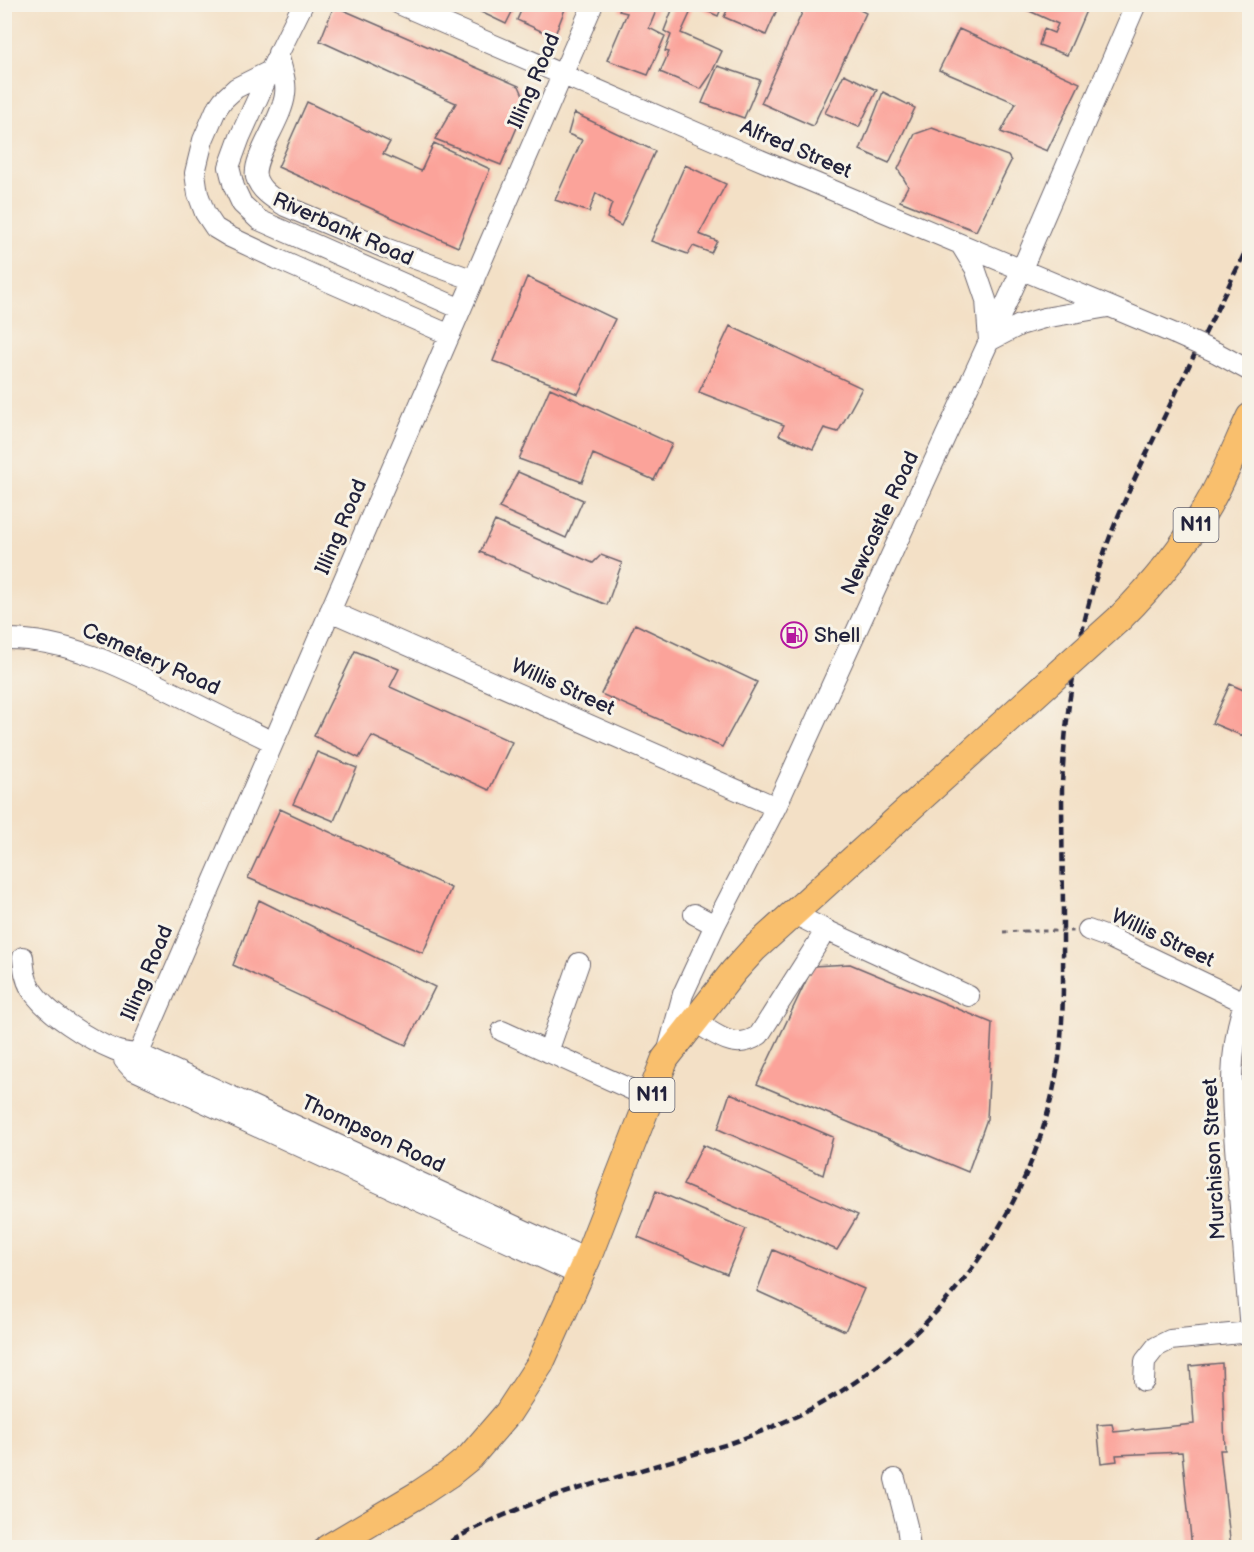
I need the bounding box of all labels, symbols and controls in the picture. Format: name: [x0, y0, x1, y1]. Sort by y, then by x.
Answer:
street label: Illing Road: [503, 30, 565, 132]
street label: Alfred Street: [737, 114, 856, 184]
street label: Riverbank Road: [269, 187, 417, 271]
street label: Newcastle Road: [836, 447, 924, 599]
street label: Illing Road: [310, 476, 372, 578]
road number: N11: [1174, 508, 1218, 542]
street label: Cemetery Road: [78, 617, 224, 701]
fuel station icon: Shell: [779, 620, 809, 650]
place label: Shell: [814, 623, 860, 648]
street label: Willis Street: [507, 653, 619, 721]
street label: Willis Street: [1108, 903, 1219, 973]
street label: Illing Road: [116, 922, 178, 1024]
street label: Murchison Street: [1197, 1077, 1231, 1240]
road number: N11: [630, 1078, 674, 1112]
street label: Thompson Road: [297, 1090, 449, 1178]

